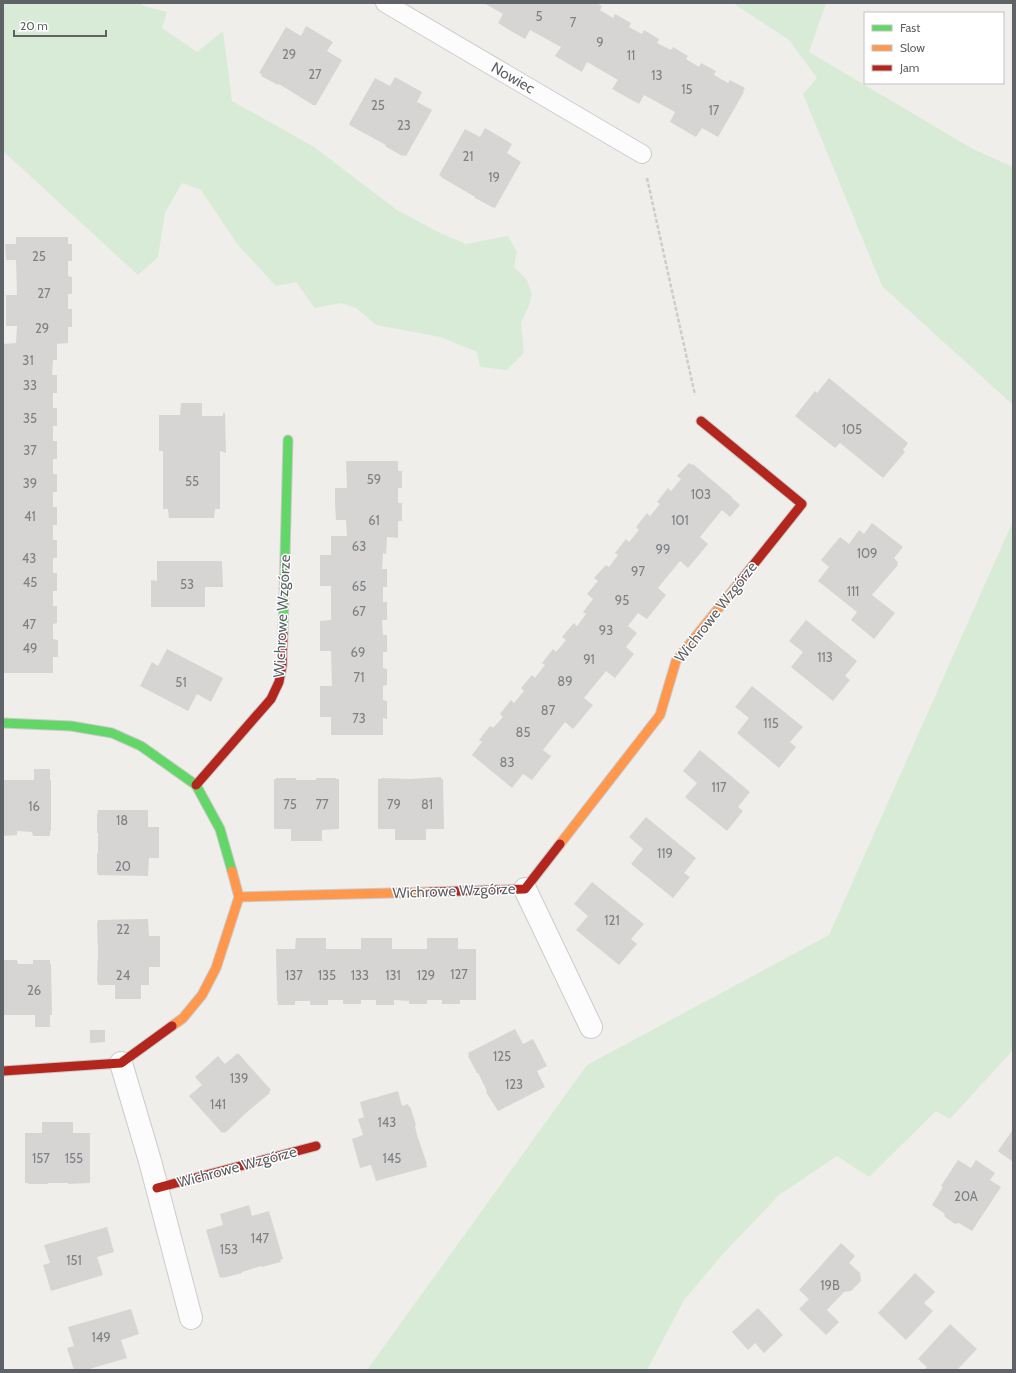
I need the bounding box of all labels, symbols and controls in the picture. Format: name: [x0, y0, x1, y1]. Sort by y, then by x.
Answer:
house number: 5: [535, 8, 543, 24]
scale bar: [14, 12, 106, 38]
legend: [864, 12, 1004, 84]
house number: 7: [570, 14, 577, 30]
text: 20 m: [20, 18, 48, 33]
text: Fast: [900, 20, 920, 35]
house number: 9: [596, 34, 604, 50]
text: Slow: [900, 40, 925, 55]
house number: 29: [282, 46, 296, 62]
house number: 11: [627, 47, 635, 63]
street label: Nowiec: [488, 58, 538, 98]
text: Jam: [899, 60, 919, 75]
house number: 27: [308, 66, 322, 82]
house number: 13: [651, 67, 663, 83]
house number: 15: [681, 81, 693, 97]
house number: 25: [371, 97, 385, 113]
house number: 17: [709, 102, 720, 118]
house number: 23: [397, 117, 411, 133]
house number: 21: [462, 148, 474, 164]
house number: 19: [488, 169, 500, 185]
house number: 25: [32, 248, 46, 264]
house number: 27: [37, 285, 51, 301]
house number: 29: [35, 320, 49, 336]
house number: 31: [22, 352, 34, 368]
house number: 33: [23, 377, 37, 393]
house number: 35: [23, 410, 37, 426]
house number: 105: [842, 421, 862, 437]
house number: 37: [23, 442, 37, 458]
house number: 59: [367, 471, 381, 487]
house number: 55: [185, 473, 199, 489]
house number: 39: [23, 475, 37, 491]
house number: 103: [691, 486, 711, 502]
house number: 41: [24, 508, 36, 524]
house number: 61: [368, 512, 380, 528]
house number: 101: [671, 512, 689, 528]
house number: 63: [352, 538, 366, 554]
house number: 99: [656, 541, 670, 557]
house number: 109: [857, 545, 877, 561]
house number: 43: [22, 550, 36, 566]
street label: Wichrowe Wzgórze: [270, 554, 294, 678]
street label: Wichrowe Wzgórze: [671, 558, 761, 666]
house number: 97: [631, 563, 645, 579]
house number: 45: [23, 574, 37, 590]
house number: 53: [180, 576, 194, 592]
house number: 65: [352, 578, 366, 594]
house number: 111: [847, 583, 859, 599]
house number: 95: [615, 592, 629, 608]
house number: 67: [352, 603, 366, 619]
house number: 47: [22, 616, 36, 632]
house number: 93: [599, 622, 613, 638]
house number: 49: [23, 640, 37, 656]
house number: 69: [351, 644, 365, 660]
house number: 113: [817, 649, 833, 665]
house number: 91: [583, 651, 595, 667]
house number: 71: [354, 669, 364, 685]
house number: 89: [557, 673, 573, 689]
house number: 51: [175, 674, 187, 690]
house number: 87: [541, 702, 556, 718]
house number: 73: [352, 710, 366, 726]
house number: 115: [763, 715, 779, 731]
house number: 85: [516, 724, 530, 740]
house number: 83: [500, 754, 514, 770]
house number: 117: [711, 779, 727, 795]
house number: 75: [283, 796, 297, 812]
house number: 77: [315, 796, 329, 812]
house number: 79: [387, 796, 401, 812]
house number: 81: [421, 796, 433, 812]
house number: 16: [28, 798, 40, 814]
house number: 18: [116, 812, 128, 828]
house number: 119: [657, 845, 673, 861]
house number: 20: [115, 858, 131, 874]
street label: Wichrowe Wzgórze: [392, 880, 516, 902]
house number: 121: [604, 912, 620, 928]
house number: 22: [116, 921, 130, 937]
house number: 127: [450, 966, 468, 982]
house number: 24: [116, 967, 131, 983]
house number: 137: [285, 967, 303, 983]
house number: 135: [318, 967, 336, 983]
house number: 133: [351, 967, 369, 983]
house number: 131: [385, 967, 401, 983]
house number: 129: [417, 967, 435, 983]
house number: 26: [27, 982, 41, 998]
house number: 125: [493, 1048, 511, 1064]
house number: 139: [230, 1070, 248, 1086]
house number: 123: [505, 1076, 523, 1092]
house number: 141: [210, 1096, 226, 1112]
house number: 143: [378, 1114, 396, 1130]
street label: Wichrowe Wzgórze: [175, 1142, 299, 1192]
house number: 157: [32, 1150, 50, 1166]
house number: 155: [65, 1150, 83, 1166]
house number: 145: [383, 1150, 401, 1166]
house number: 20A: [954, 1188, 978, 1204]
house number: 147: [251, 1230, 270, 1246]
house number: 153: [220, 1241, 238, 1257]
house number: 151: [66, 1252, 82, 1268]
house number: 19B: [820, 1277, 840, 1293]
house number: 149: [91, 1329, 111, 1345]

